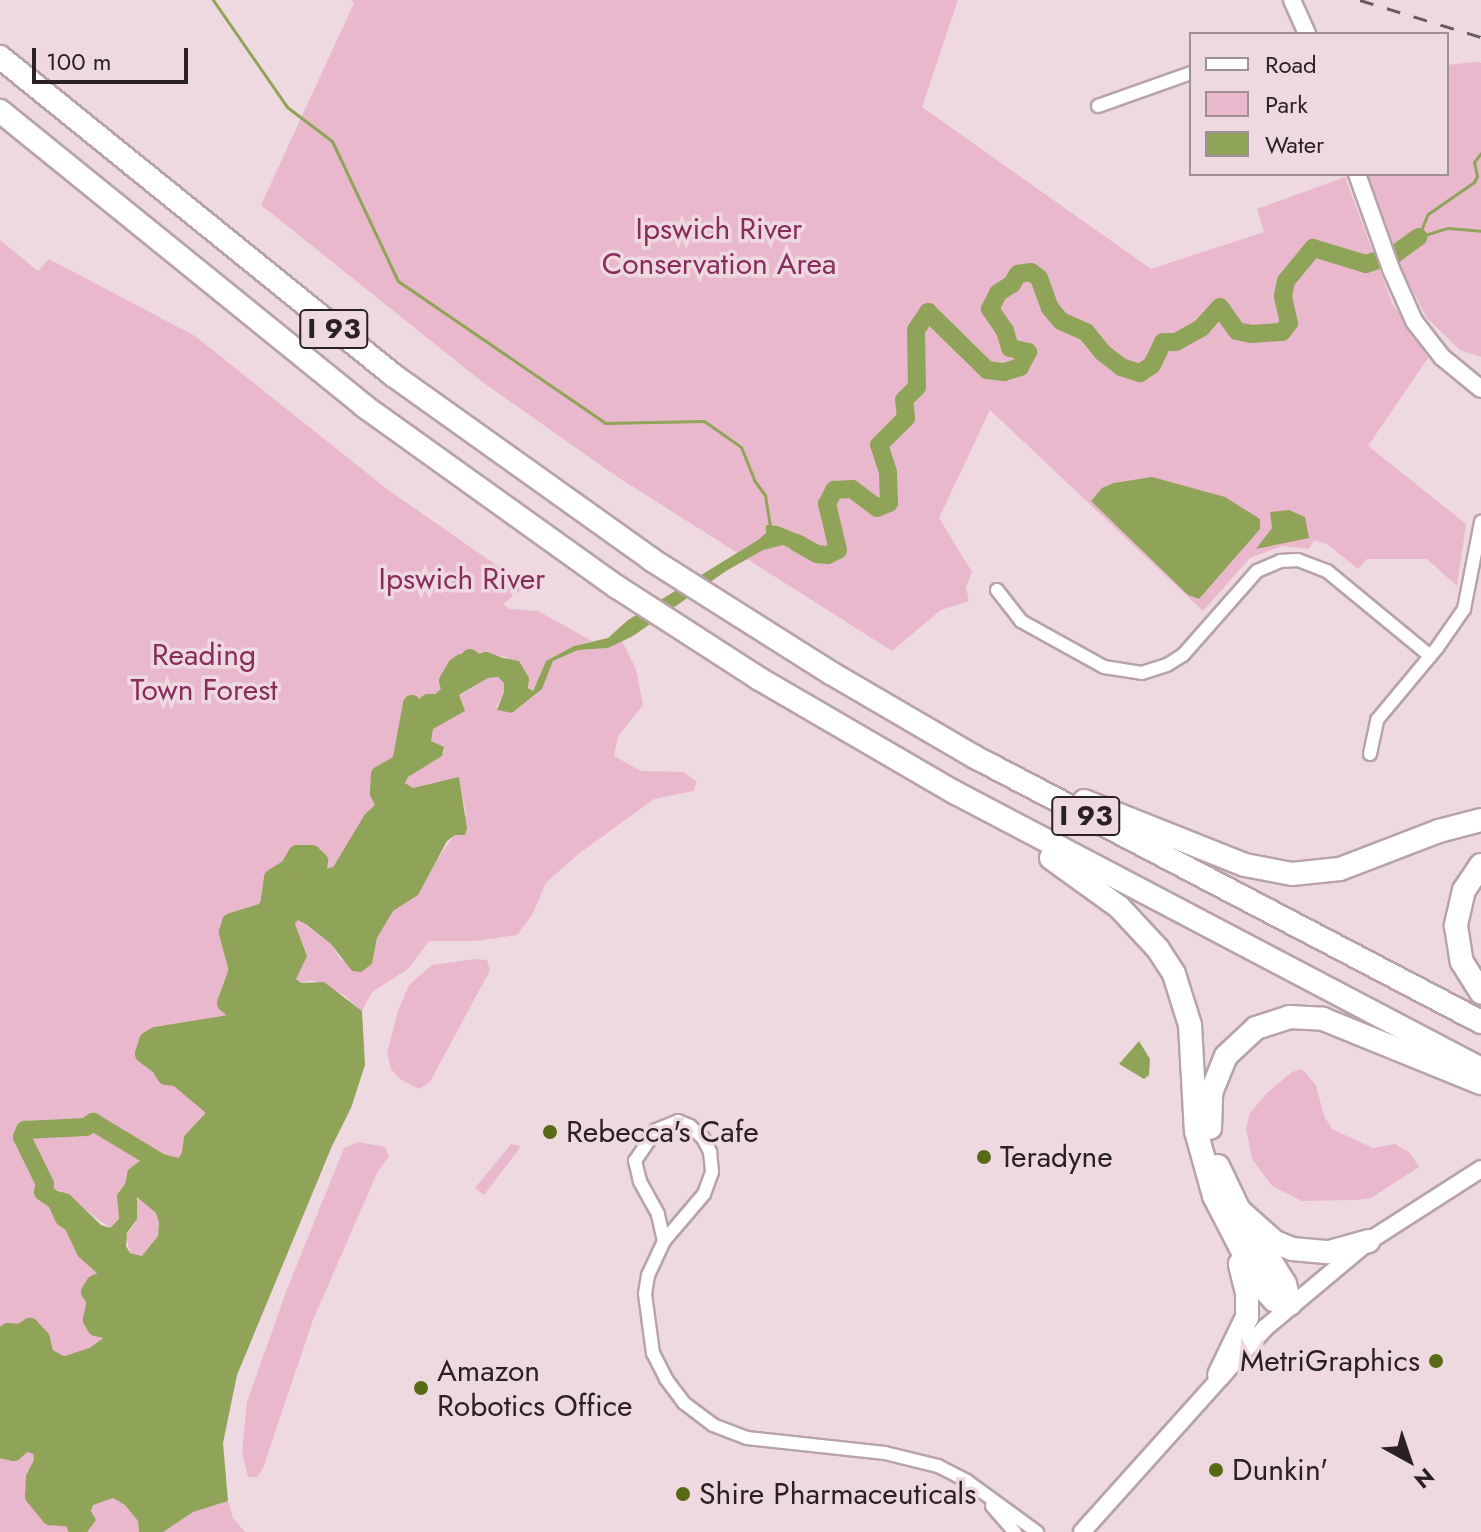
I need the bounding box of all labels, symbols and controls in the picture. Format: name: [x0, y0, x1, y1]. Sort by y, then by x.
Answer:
scale bar: [36, 32, 192, 82]
legend: [1189, 32, 1449, 176]
text: 100 m: [46, 44, 112, 79]
text: Road: [1265, 47, 1317, 82]
text: Park: [1265, 87, 1308, 122]
text: Water: [1265, 127, 1324, 162]
park label: Ipswich River Conservation Area: [602, 211, 836, 282]
road number: I 93: [298, 305, 370, 353]
park label: Ipswich River: [379, 561, 545, 597]
park label: Reading Town Forest: [130, 637, 278, 708]
road number: I 93: [1050, 792, 1122, 840]
place label: Rebecca's Cafe: [566, 1114, 759, 1150]
marker: Rebecca's Cafe: [541, 1123, 559, 1141]
place label: Teradyne: [1000, 1139, 1113, 1175]
marker: Teradyne: [975, 1148, 993, 1166]
place label: MetriGraphics: [1240, 1343, 1420, 1379]
marker: MetriGraphics: [1427, 1352, 1445, 1370]
place label: Amazon Robotics Office: [437, 1353, 633, 1424]
marker: Amazon Robotics Office: [412, 1379, 430, 1397]
north arrow: [1369, 1420, 1449, 1500]
place label: Dunkin': [1232, 1452, 1328, 1488]
marker: Dunkin': [1207, 1461, 1225, 1479]
text: N: [1407, 1461, 1441, 1496]
place label: Shire Pharmaceuticals: [699, 1476, 976, 1512]
marker: Shire Pharmaceuticals: [674, 1485, 692, 1503]

